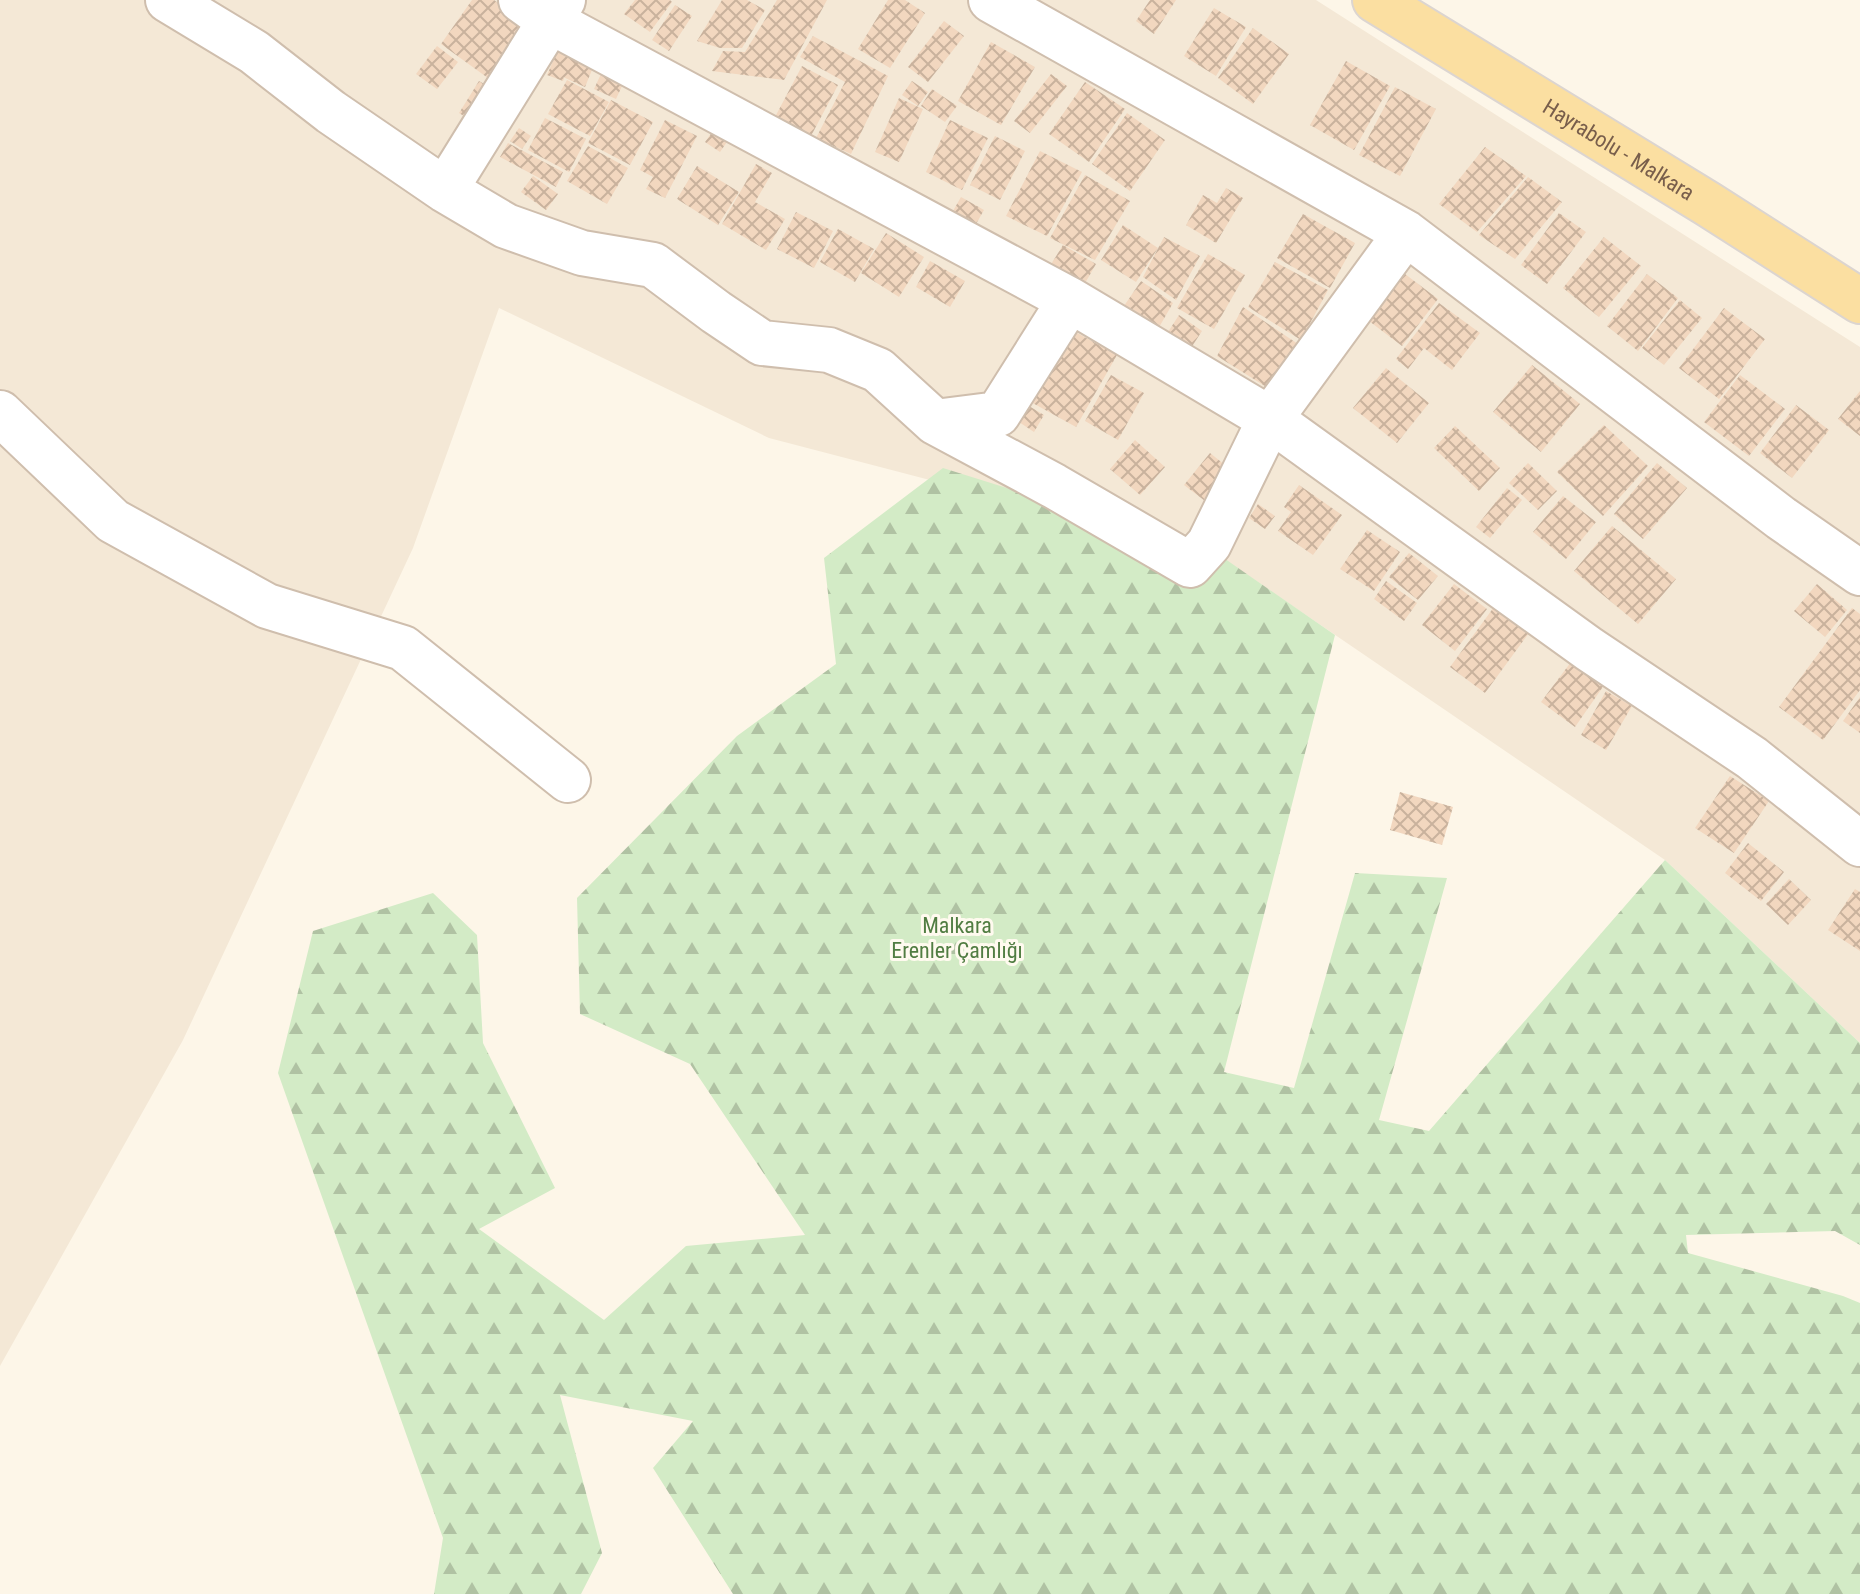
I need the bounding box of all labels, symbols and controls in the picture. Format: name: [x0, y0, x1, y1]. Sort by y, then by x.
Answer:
street label: Hayrabolu - Malkara: [1538, 94, 1699, 206]
park label: Malkara Erenler Çamlığı: [891, 913, 1023, 963]

